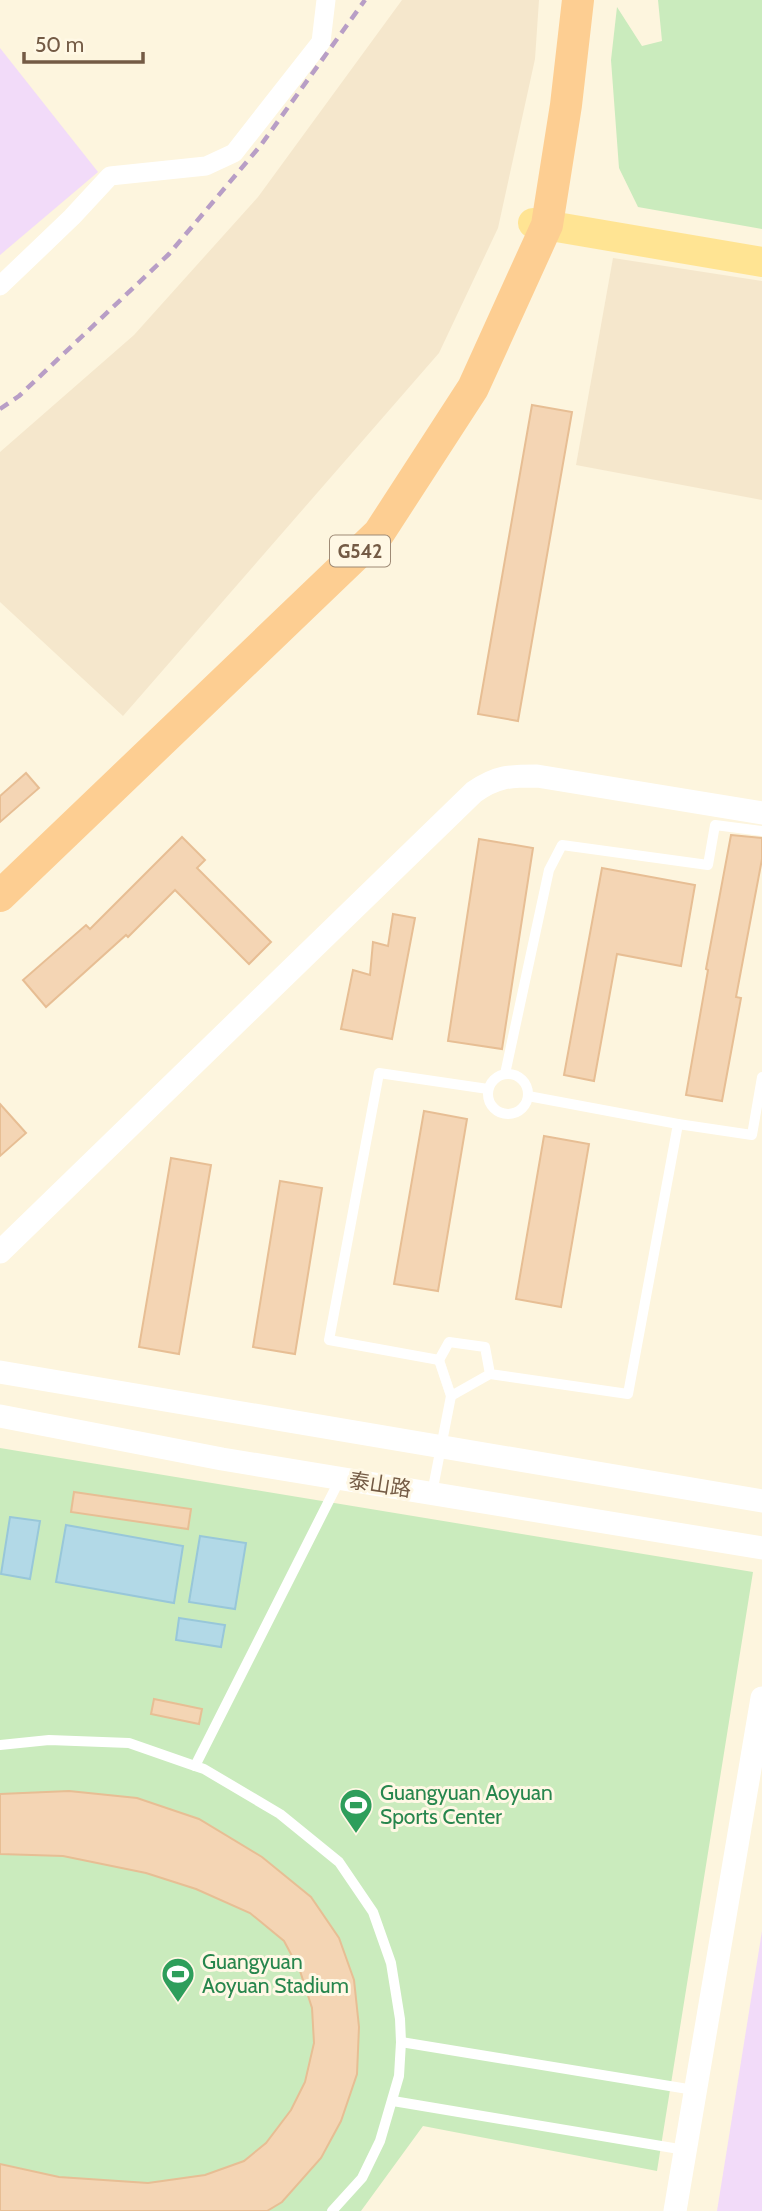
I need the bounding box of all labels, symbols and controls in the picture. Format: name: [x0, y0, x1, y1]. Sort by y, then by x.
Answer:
scale bar: [24, 21, 144, 65]
text: 50 m: [35, 32, 84, 57]
road number: G542: [330, 536, 390, 566]
street label: 泰山路: [347, 1467, 413, 1502]
place label: Guangyuan Aoyuan Sports Center: [380, 1780, 553, 1829]
sports icon: Guangyuan Aoyuan Sports Center: [337, 1786, 375, 1835]
place label: Guangyuan Aoyuan Stadium: [202, 1949, 349, 1998]
sports icon: Guangyuan Aoyuan Stadium: [159, 1955, 197, 2004]

